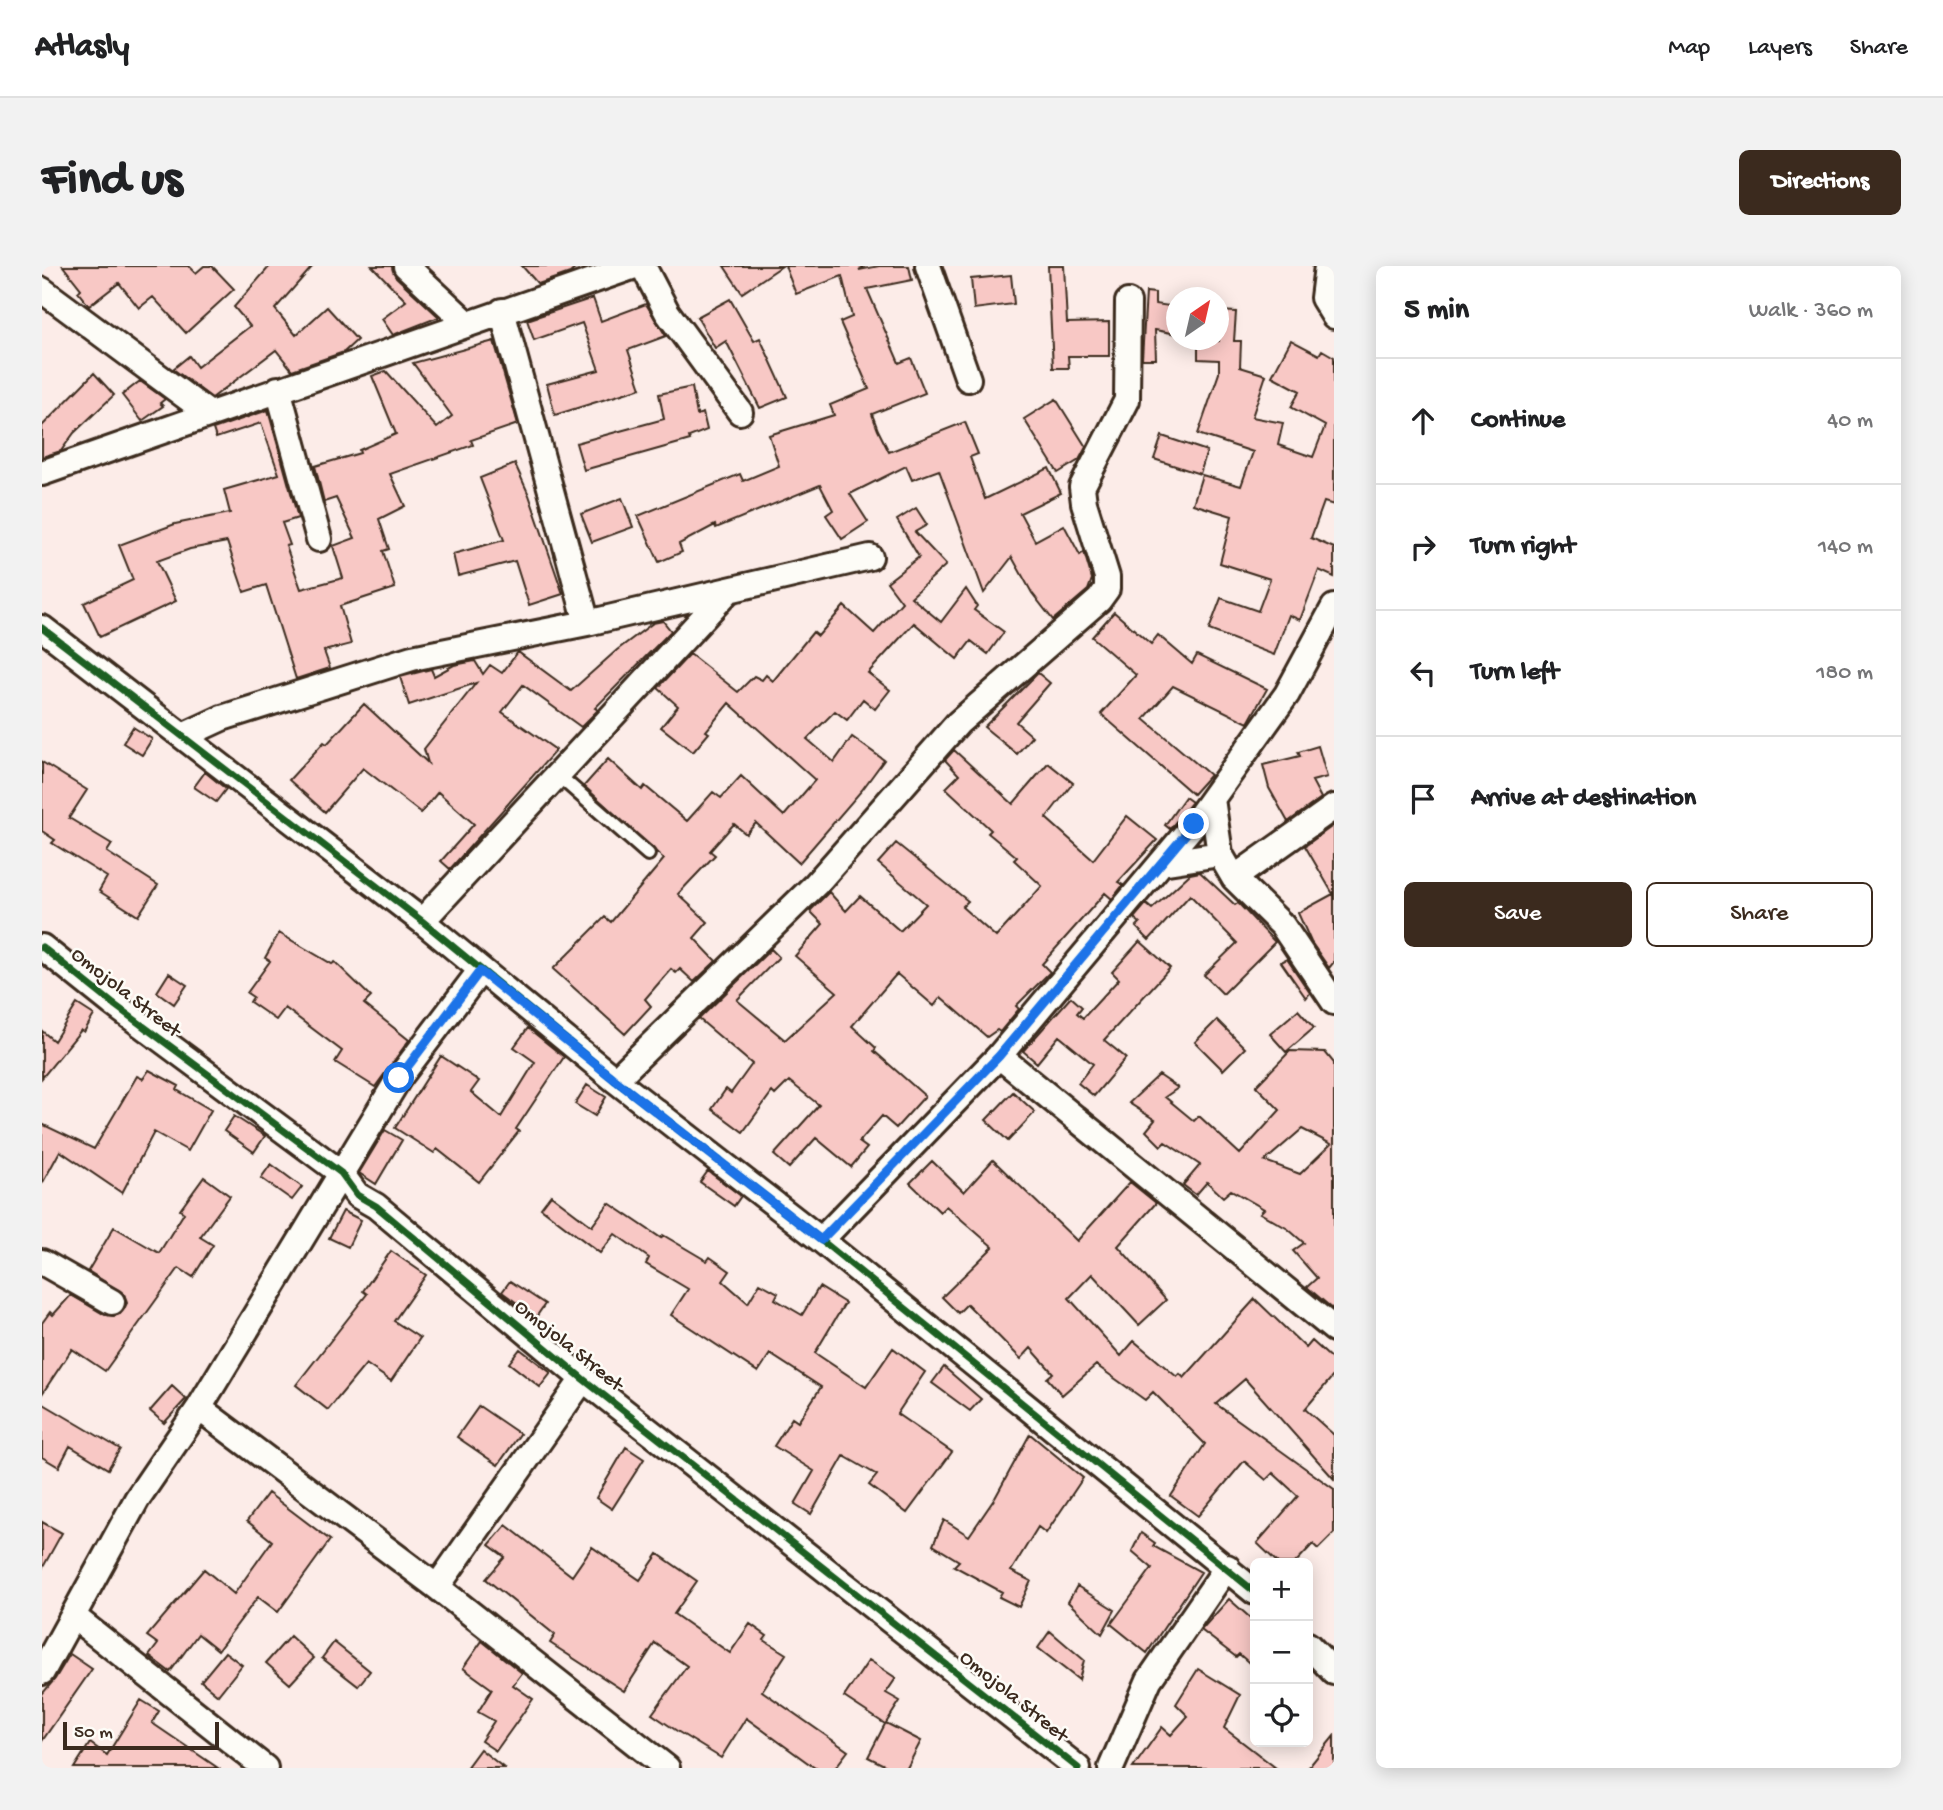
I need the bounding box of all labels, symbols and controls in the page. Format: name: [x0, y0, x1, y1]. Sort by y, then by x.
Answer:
text: Atlasly: [35, 29, 129, 67]
text: Map: [1668, 34, 1710, 63]
text: Layers: [1748, 34, 1812, 63]
text: Share: [1850, 34, 1908, 63]
button: Directions: [1739, 150, 1901, 215]
text: Find us: [42, 153, 182, 211]
north arrow: [1166, 287, 1229, 350]
text: 5 min: [1404, 294, 1469, 329]
text: Walk · 360 m: [1749, 298, 1873, 325]
icon: ahead: [1404, 402, 1442, 440]
text: Continue: [1471, 406, 1565, 437]
text: 40 m: [1827, 408, 1873, 435]
icon: right: [1404, 528, 1442, 566]
text: Turn right: [1471, 532, 1575, 563]
text: 140 m: [1818, 534, 1873, 561]
icon: left: [1404, 654, 1442, 692]
text: Turn left: [1471, 658, 1559, 689]
text: 180 m: [1816, 660, 1873, 687]
icon: arrive: [1404, 780, 1442, 818]
text: Arrive at destination: [1471, 784, 1696, 815]
route end: [1178, 808, 1209, 839]
button: Save: [1404, 882, 1632, 947]
button: Share: [1646, 882, 1873, 947]
street label: Omojola Street: [65, 943, 187, 1046]
route start: [383, 1062, 414, 1093]
street label: Omojola Street: [508, 1295, 629, 1400]
map controls: [1250, 1558, 1313, 1747]
button: +: [1250, 1558, 1313, 1621]
button: −: [1250, 1621, 1313, 1684]
street label: Omojola Street: [953, 1646, 1074, 1751]
button: locate: [1250, 1684, 1313, 1747]
scale bar: [63, 1719, 219, 1751]
text: 50 m: [74, 1722, 113, 1745]

